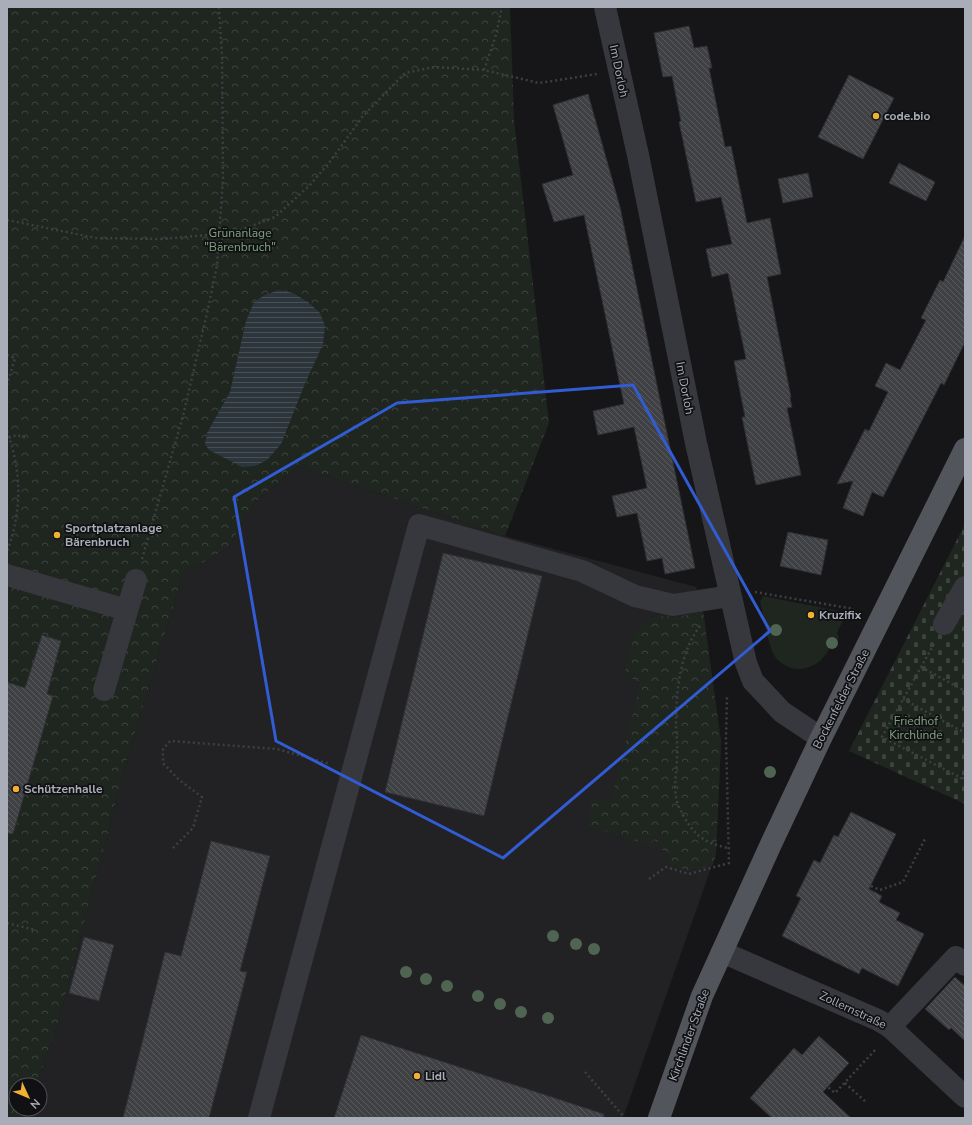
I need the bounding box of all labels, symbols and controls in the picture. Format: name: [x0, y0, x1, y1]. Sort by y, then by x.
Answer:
street label: Im Dorloh: [606, 43, 632, 99]
place label: code.bio: [884, 108, 930, 124]
marker: code.bio: [871, 111, 881, 121]
park label: Grünanlage "Bärenbruch": [204, 225, 276, 255]
street label: Im Dorloh: [672, 360, 698, 416]
place label: Sportplatzanlage Bärenbruch: [65, 520, 162, 550]
marker: Sportplatzanlage Bärenbruch: [52, 530, 62, 540]
place label: Kruzifix: [819, 607, 862, 623]
marker: Kruzifix: [806, 610, 816, 620]
street label: Bockenfelder Straße: [809, 646, 873, 752]
park label: Friedhof Kirchlinde: [889, 713, 943, 743]
place label: Schützenhalle: [24, 781, 103, 797]
marker: Schützenhalle: [11, 784, 21, 794]
street label: Kirchlinder Straße: [665, 987, 713, 1083]
street label: Zollernstraße: [817, 987, 889, 1033]
place label: Lidl: [425, 1068, 446, 1084]
marker: Lidl: [412, 1071, 422, 1081]
north arrow: [8, 1077, 48, 1117]
text: N: [27, 1095, 43, 1112]

